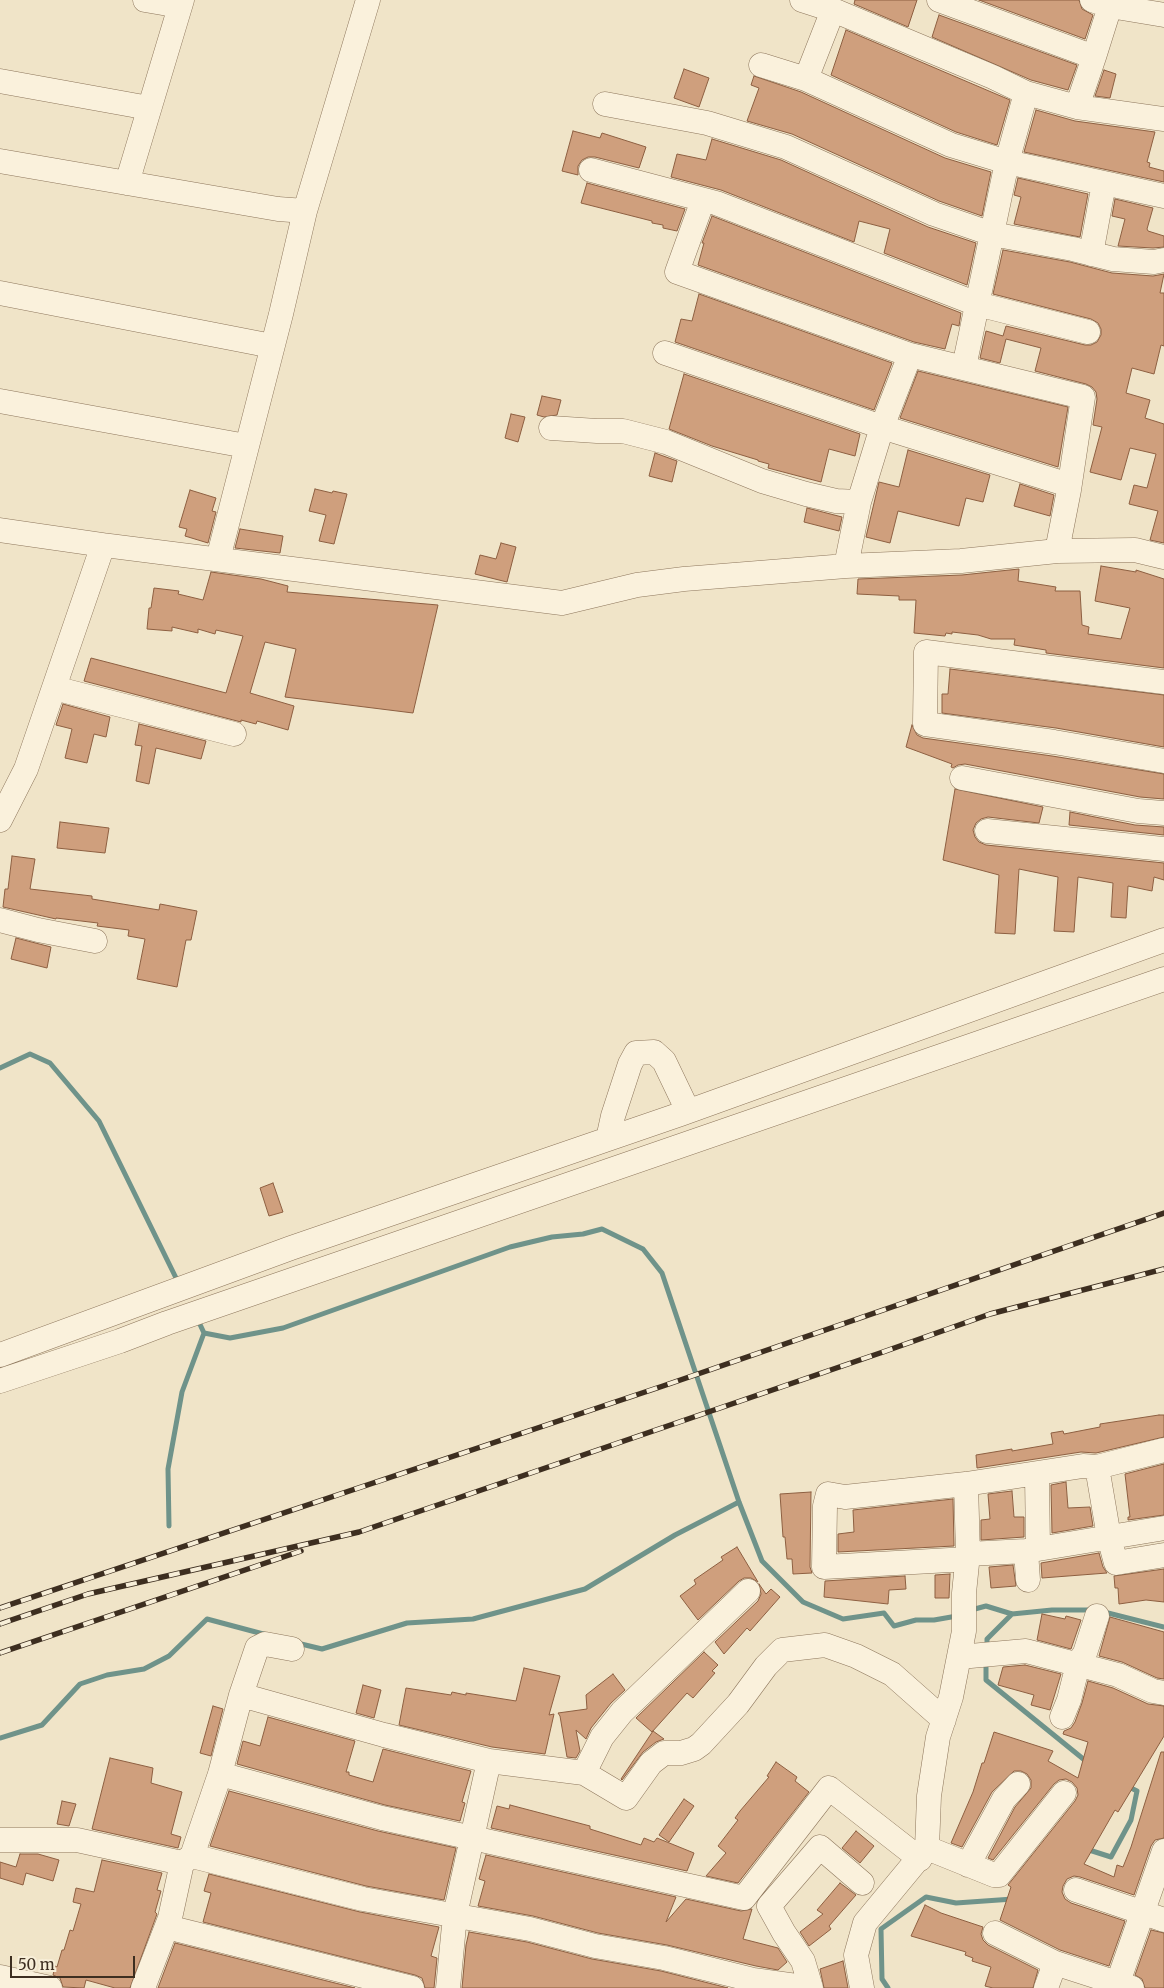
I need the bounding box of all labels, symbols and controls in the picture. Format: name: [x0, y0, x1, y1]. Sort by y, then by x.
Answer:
scale bar: [12, 1946, 138, 1978]
text: 50 m: [18, 1955, 55, 1974]

